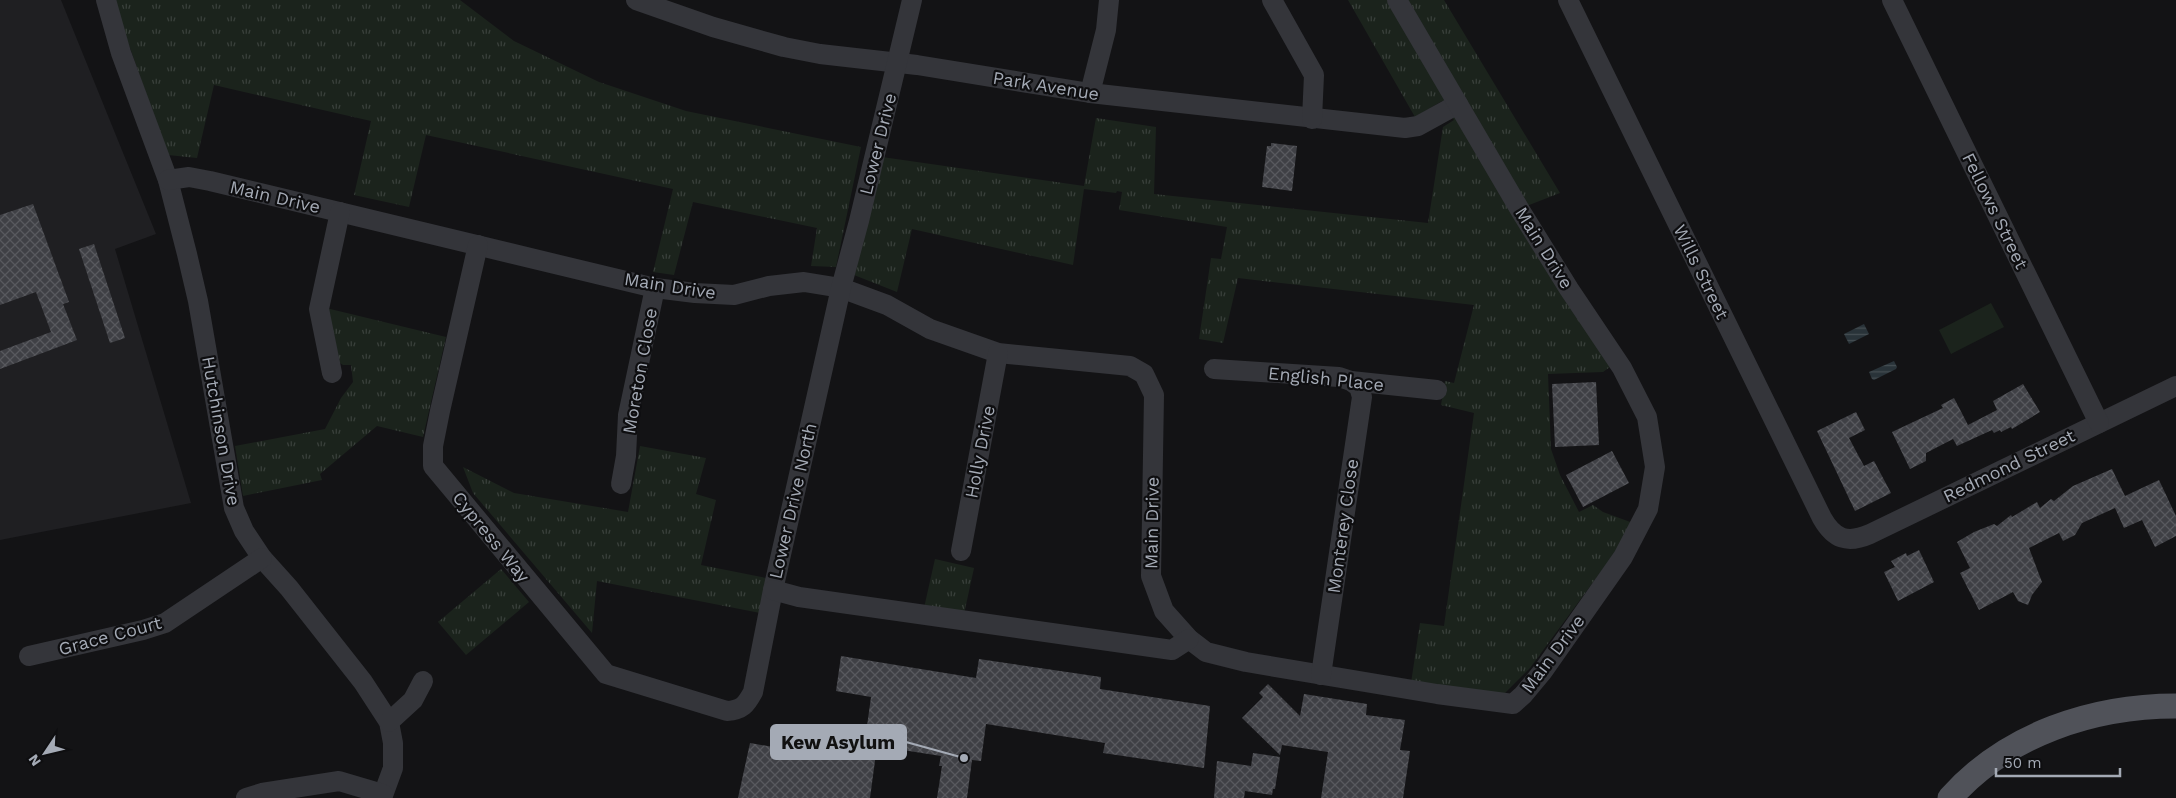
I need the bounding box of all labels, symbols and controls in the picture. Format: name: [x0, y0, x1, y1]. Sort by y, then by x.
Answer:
street label: Park Avenue: [991, 67, 1101, 104]
street label: Lower Drive: [855, 91, 900, 197]
street label: Fellows Street: [1958, 149, 2033, 273]
street label: Main Drive: [228, 176, 322, 217]
street label: Main Drive: [1511, 203, 1578, 292]
street label: Wills Street: [1669, 221, 1734, 323]
street label: Main Drive: [623, 268, 717, 303]
street label: Moreton Close: [618, 306, 661, 435]
street label: Hutchinson Drive: [198, 355, 245, 507]
street label: English Place: [1267, 362, 1385, 395]
street label: Holly Drive: [960, 404, 999, 500]
street label: Lower Drive North: [764, 421, 821, 581]
street label: Redmond Street: [1939, 424, 2079, 507]
street label: Monterey Close: [1323, 457, 1362, 594]
street label: Main Drive: [1140, 477, 1163, 569]
street label: Cypress Way: [448, 487, 535, 587]
street label: Main Drive: [1516, 611, 1589, 697]
street label: Grace Court: [56, 612, 164, 659]
callout: Kew Asylum: [771, 725, 906, 759]
north arrow: [20, 728, 70, 778]
text: Kew Asylum: [781, 731, 895, 754]
scale bar: [1996, 746, 2120, 778]
text: N: [25, 752, 44, 769]
text: 50 m: [2004, 754, 2041, 772]

